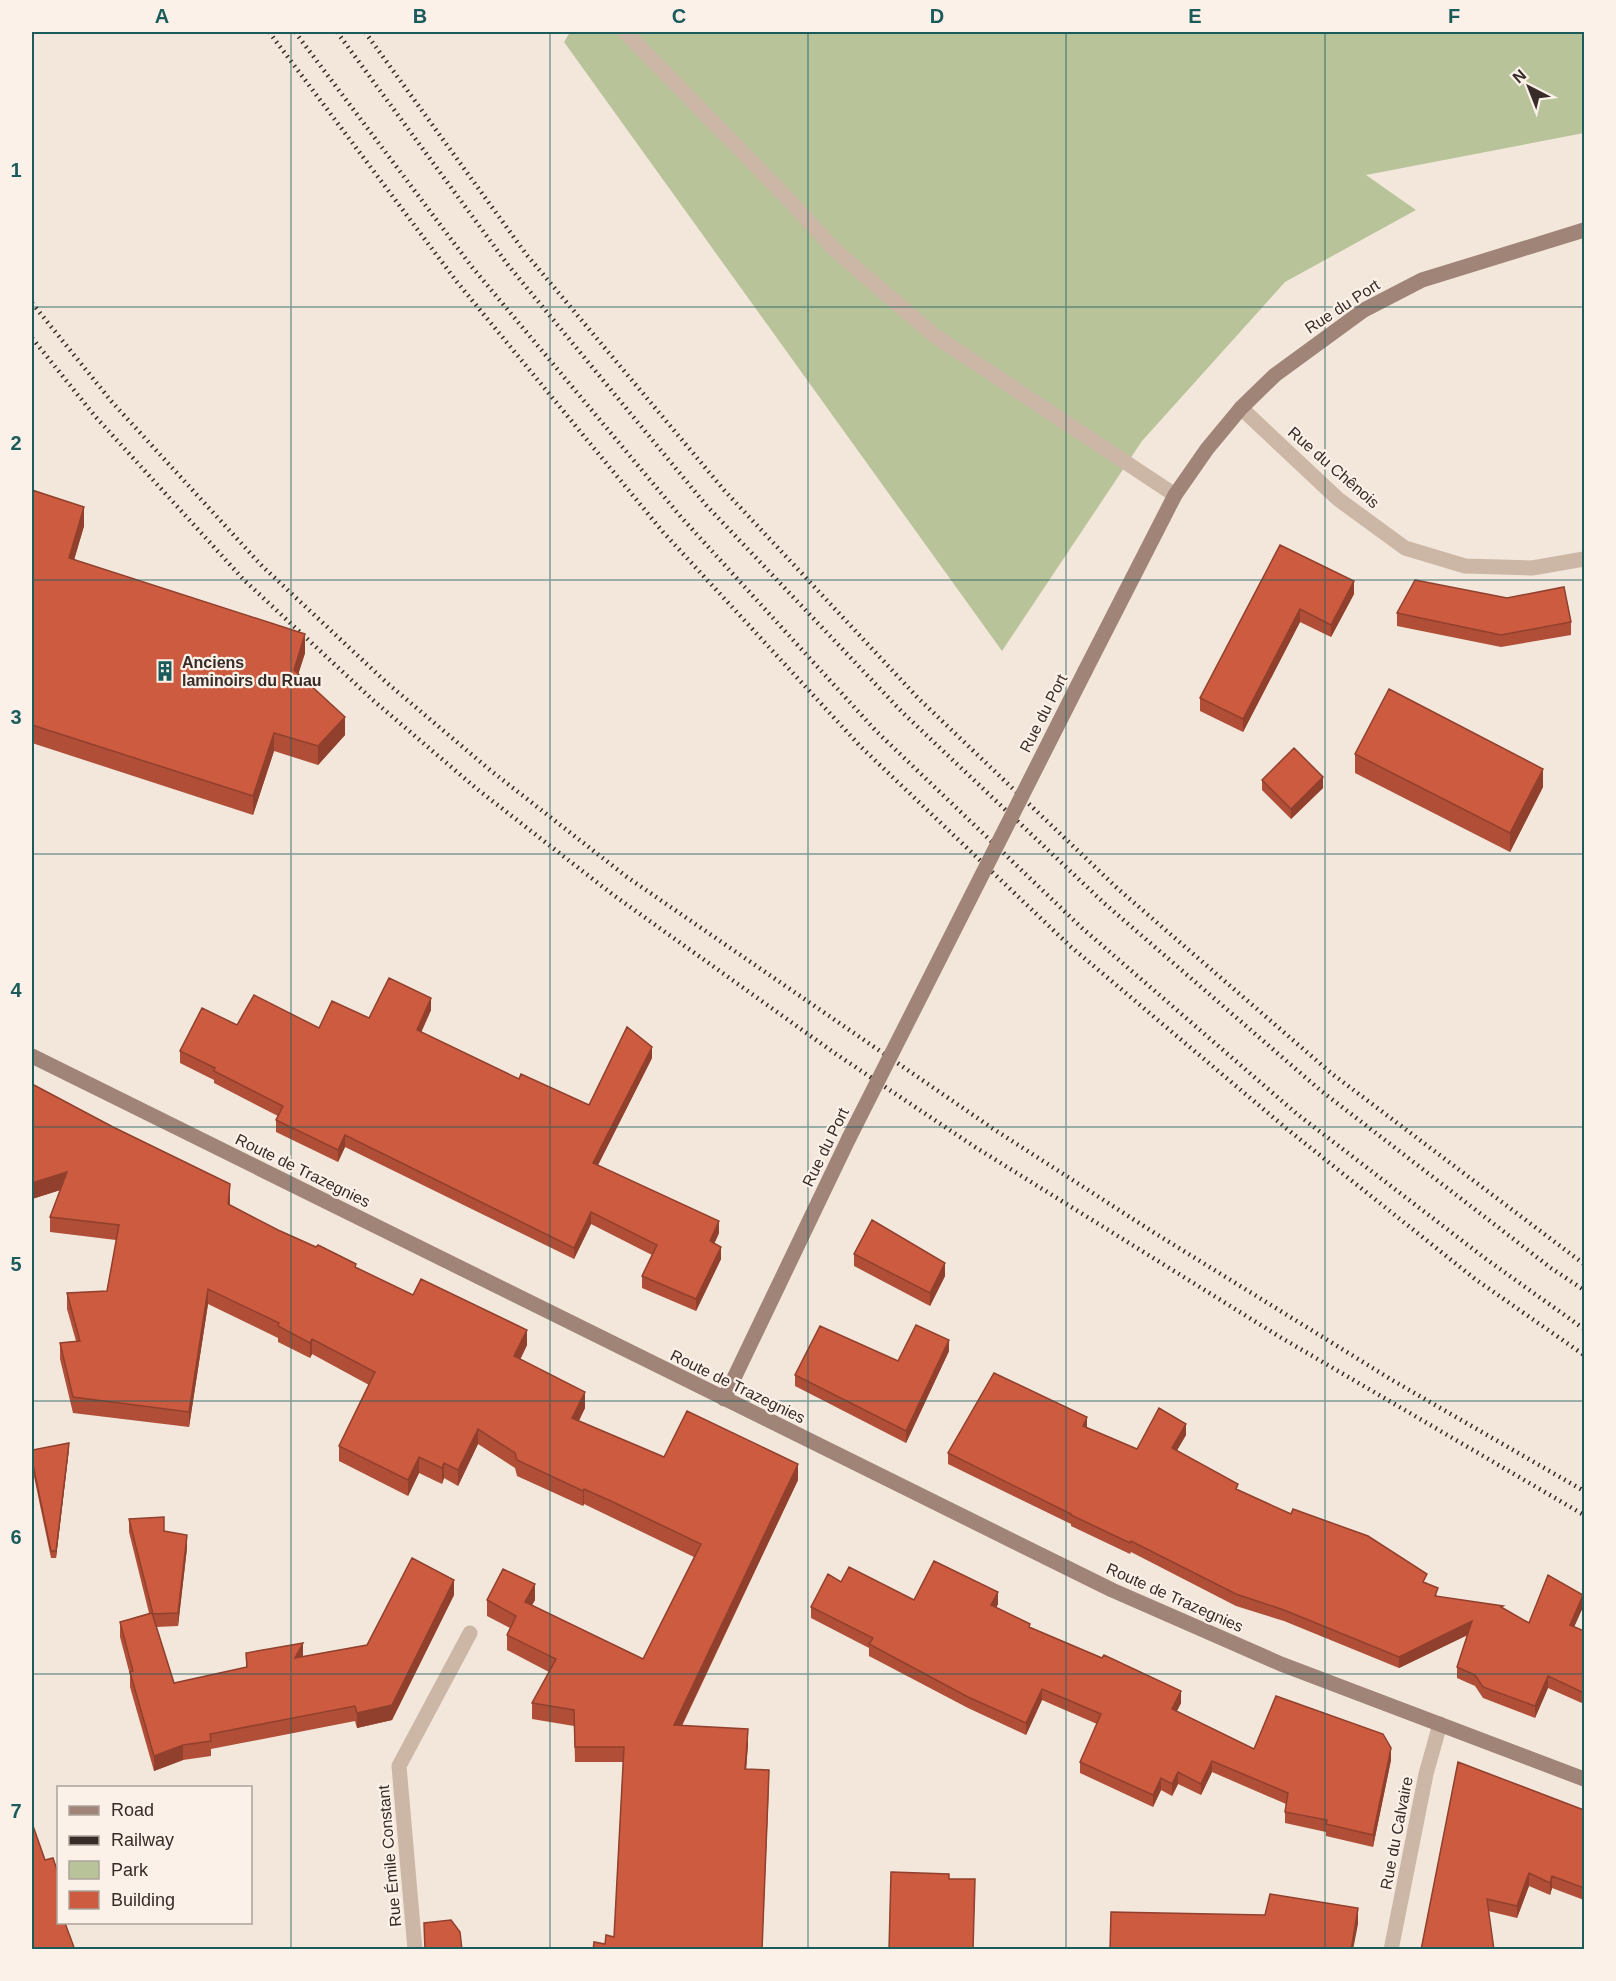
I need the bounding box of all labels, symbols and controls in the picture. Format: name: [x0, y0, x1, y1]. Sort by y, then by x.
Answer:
text: A: [155, 5, 169, 27]
text: B: [413, 5, 427, 27]
text: C: [672, 5, 686, 27]
text: D: [930, 5, 944, 27]
text: E: [1188, 5, 1202, 27]
text: F: [1448, 5, 1460, 27]
north arrow: [1499, 57, 1559, 117]
text: N: [1509, 66, 1529, 86]
text: 1: [10, 159, 22, 181]
street label: Rue du Port: [1302, 276, 1383, 337]
street label: Rue du Chênois: [1285, 423, 1383, 511]
text: 2: [10, 432, 22, 454]
place label: Anciens laminoirs du Ruau: [182, 654, 322, 689]
building icon: Anciens laminoirs du Ruau: [153, 659, 177, 683]
street label: Rue du Port: [1016, 671, 1071, 755]
text: 3: [10, 706, 22, 728]
text: 4: [10, 979, 22, 1001]
street label: Rue du Port: [799, 1105, 852, 1189]
street label: Route de Trazegnies: [233, 1130, 373, 1210]
text: 5: [10, 1253, 22, 1275]
street label: Route de Trazegnies: [668, 1346, 808, 1426]
text: 6: [10, 1526, 22, 1548]
street label: Route de Trazegnies: [1104, 1560, 1246, 1635]
street label: Rue du Calvaire: [1377, 1775, 1416, 1891]
street label: Rue Émile Constant: [374, 1784, 404, 1928]
legend: [57, 1786, 252, 1924]
text: 7: [10, 1800, 22, 1822]
text: Road: [111, 1800, 154, 1820]
text: Railway: [111, 1830, 174, 1850]
text: Park: [111, 1860, 149, 1880]
text: Building: [111, 1890, 175, 1910]

